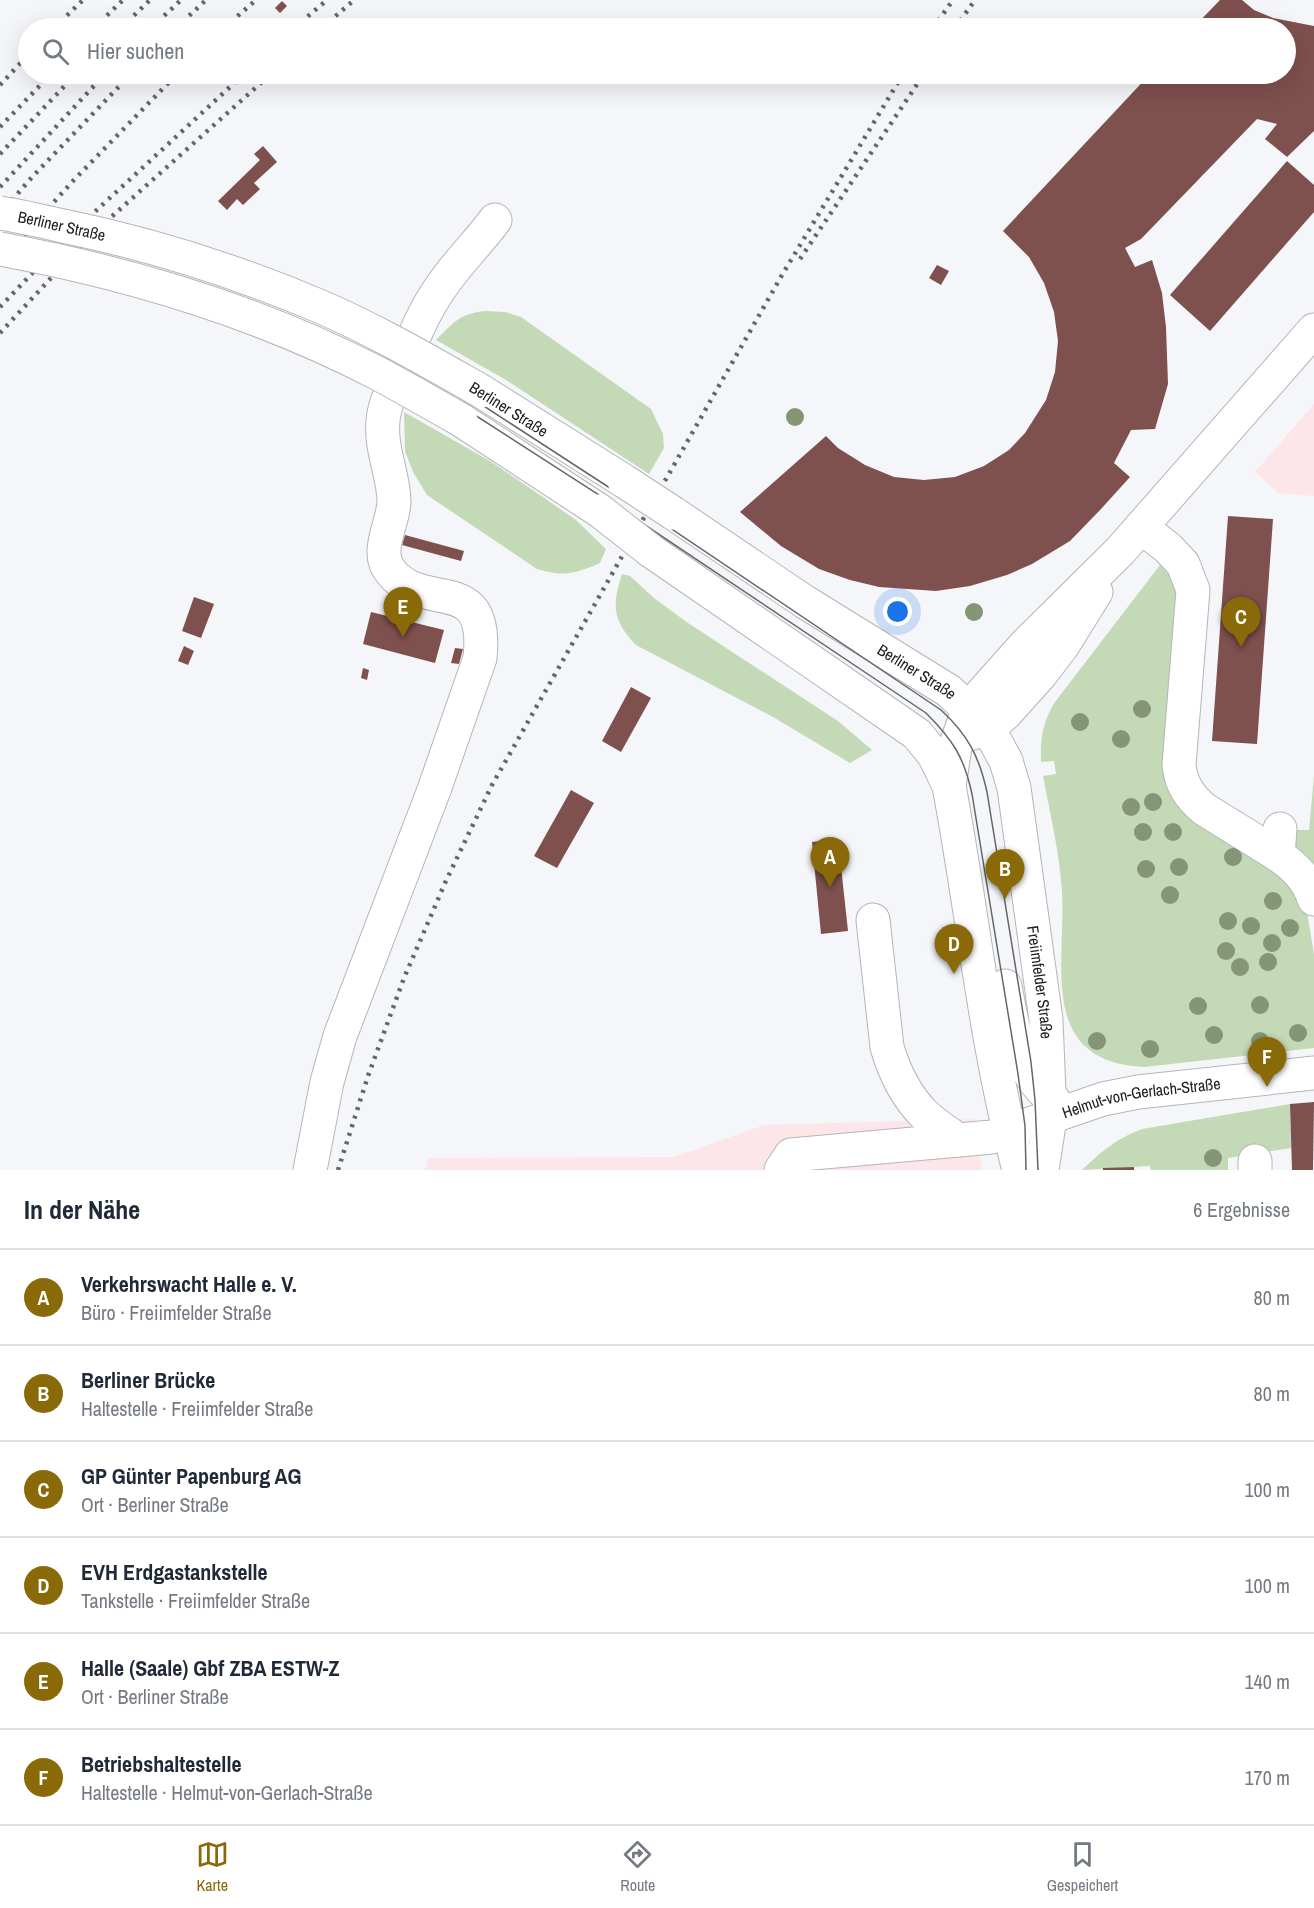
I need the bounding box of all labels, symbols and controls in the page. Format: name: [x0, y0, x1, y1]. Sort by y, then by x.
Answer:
search box: [18, 18, 1296, 84]
icon: search: [39, 35, 72, 68]
text: Hier suchen: [87, 36, 184, 66]
street label: Berliner Straße: [16, 205, 108, 246]
street label: Berliner Straße: [465, 376, 553, 442]
pin: E: [384, 588, 422, 637]
your location: [883, 597, 912, 626]
pin: C: [1222, 598, 1260, 647]
street label: Berliner Straße: [873, 639, 962, 704]
pin: A: [810, 838, 850, 887]
pin: B: [986, 850, 1024, 899]
pin: D: [934, 924, 974, 974]
street label: Freiimfelder Straße: [1022, 924, 1058, 1039]
pin: F: [1248, 1038, 1286, 1087]
street label: Helmut-von-Gerlach-Straße: [1059, 1072, 1221, 1123]
text: In der Nähe: [24, 1192, 140, 1227]
text: 6 Ergebnisse: [1193, 1196, 1290, 1223]
text: Verkehrswacht Halle e. V.: [81, 1269, 297, 1299]
text: A: [38, 1284, 49, 1311]
text: 80 m: [1254, 1284, 1290, 1311]
text: Büro · Freiimfelder Straße: [81, 1299, 272, 1326]
text: Berliner Brücke: [81, 1365, 215, 1395]
text: B: [38, 1380, 49, 1407]
text: 80 m: [1254, 1380, 1290, 1407]
text: Haltestelle · Freiimfelder Straße: [81, 1395, 313, 1422]
text: GP Günter Papenburg AG: [81, 1461, 302, 1491]
text: C: [38, 1476, 49, 1503]
text: 100 m: [1244, 1476, 1290, 1503]
text: Ort · Berliner Straße: [81, 1491, 229, 1518]
text: EVH Erdgastankstelle: [81, 1557, 268, 1587]
text: D: [38, 1572, 49, 1599]
text: 100 m: [1244, 1572, 1290, 1599]
text: Tankstelle · Freiimfelder Straße: [81, 1587, 310, 1614]
text: Halle (Saale) Gbf ZBA ESTW-Z: [81, 1653, 340, 1683]
text: E: [38, 1668, 49, 1695]
text: 140 m: [1244, 1668, 1290, 1695]
text: Ort · Berliner Straße: [81, 1683, 229, 1710]
text: Betriebshaltestelle: [81, 1749, 241, 1779]
text: F: [38, 1764, 49, 1791]
text: 170 m: [1244, 1764, 1290, 1791]
text: Haltestelle · Helmut-von-Gerlach-Straße: [81, 1779, 373, 1806]
tab: Karte: [196, 1838, 229, 1896]
tab: Route: [620, 1838, 655, 1896]
tab: Gespeichert: [1047, 1838, 1118, 1896]

